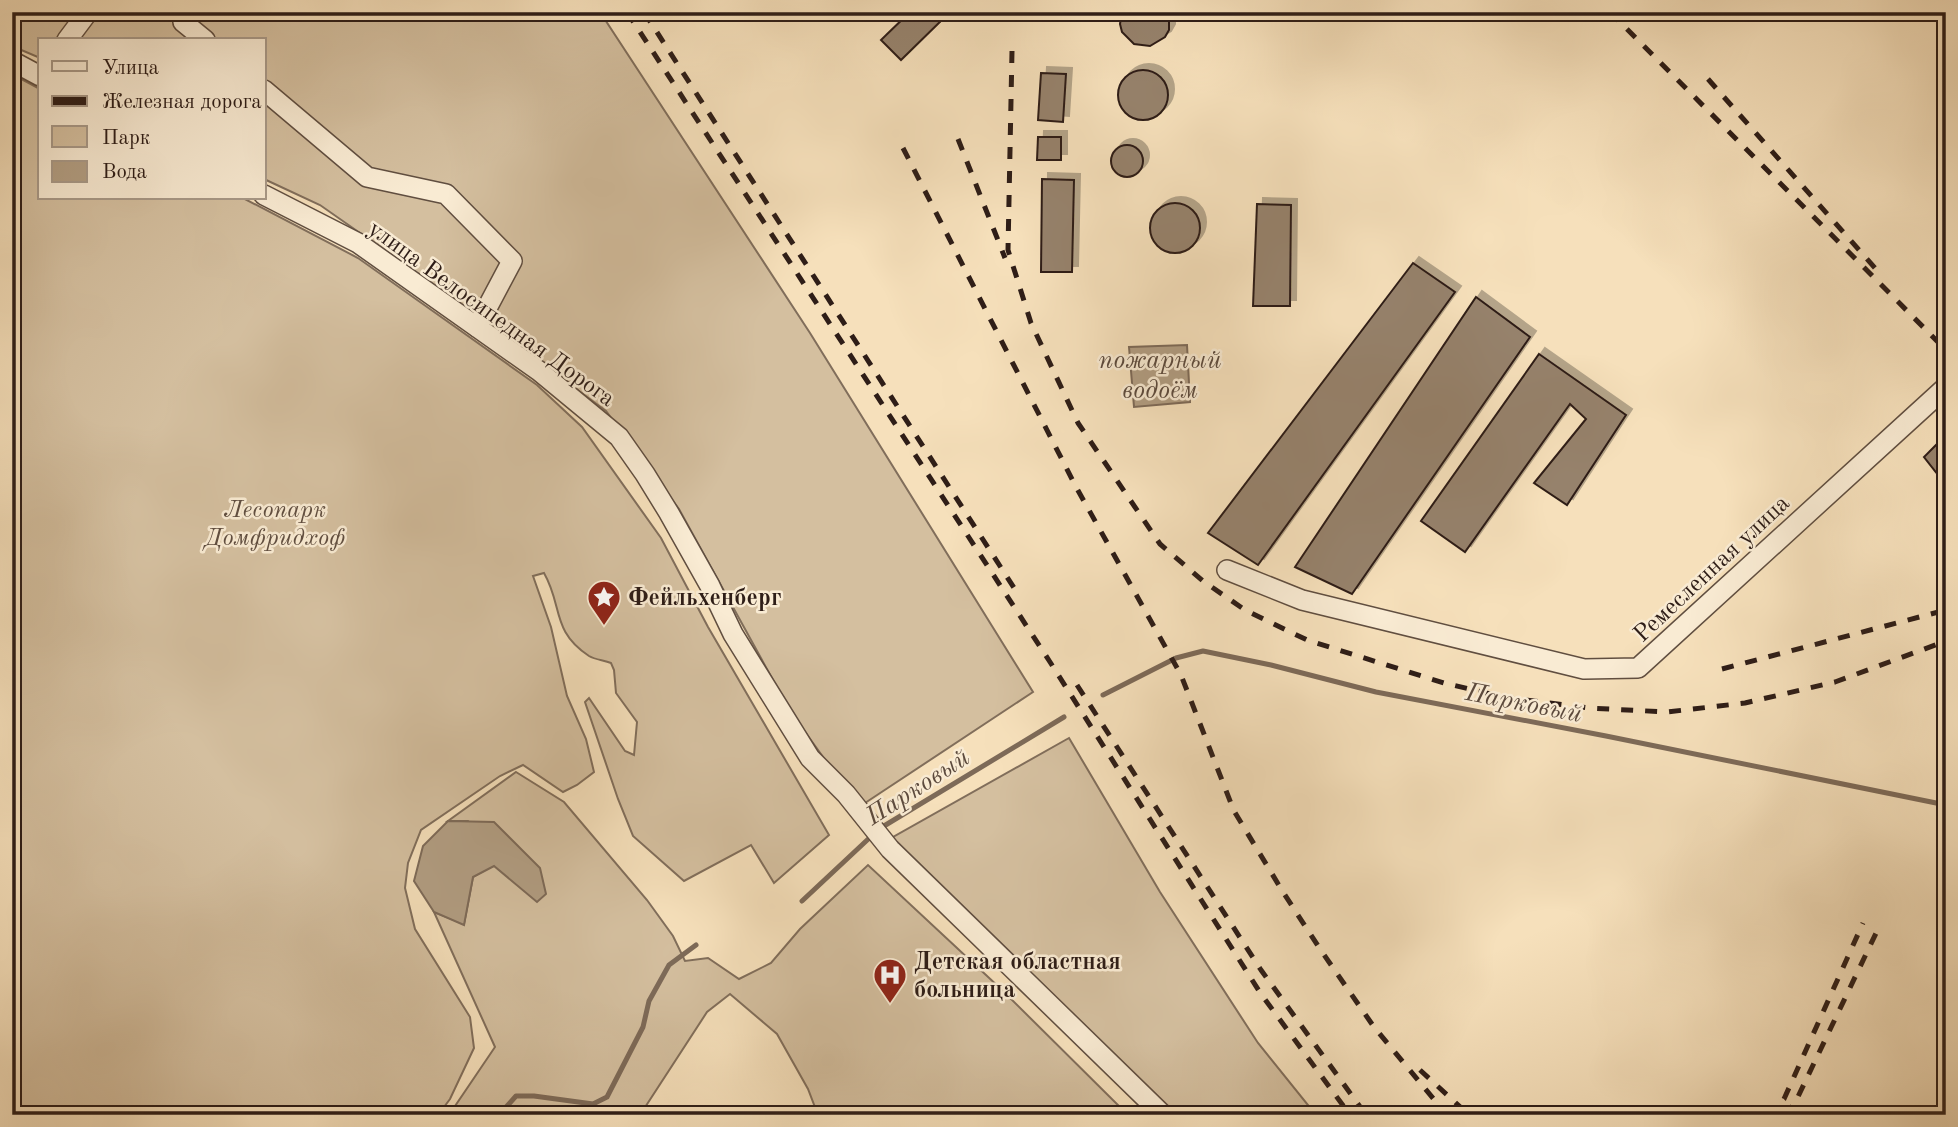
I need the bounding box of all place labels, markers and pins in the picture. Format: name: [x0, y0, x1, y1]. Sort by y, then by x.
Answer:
place icon: Фейльхенберг: [585, 578, 623, 627]
place label: Фейльхенберг: [628, 587, 782, 611]
place label: Детская областная больница: [914, 951, 1121, 1003]
hospital icon: Детская областная больница: [871, 956, 909, 1005]

